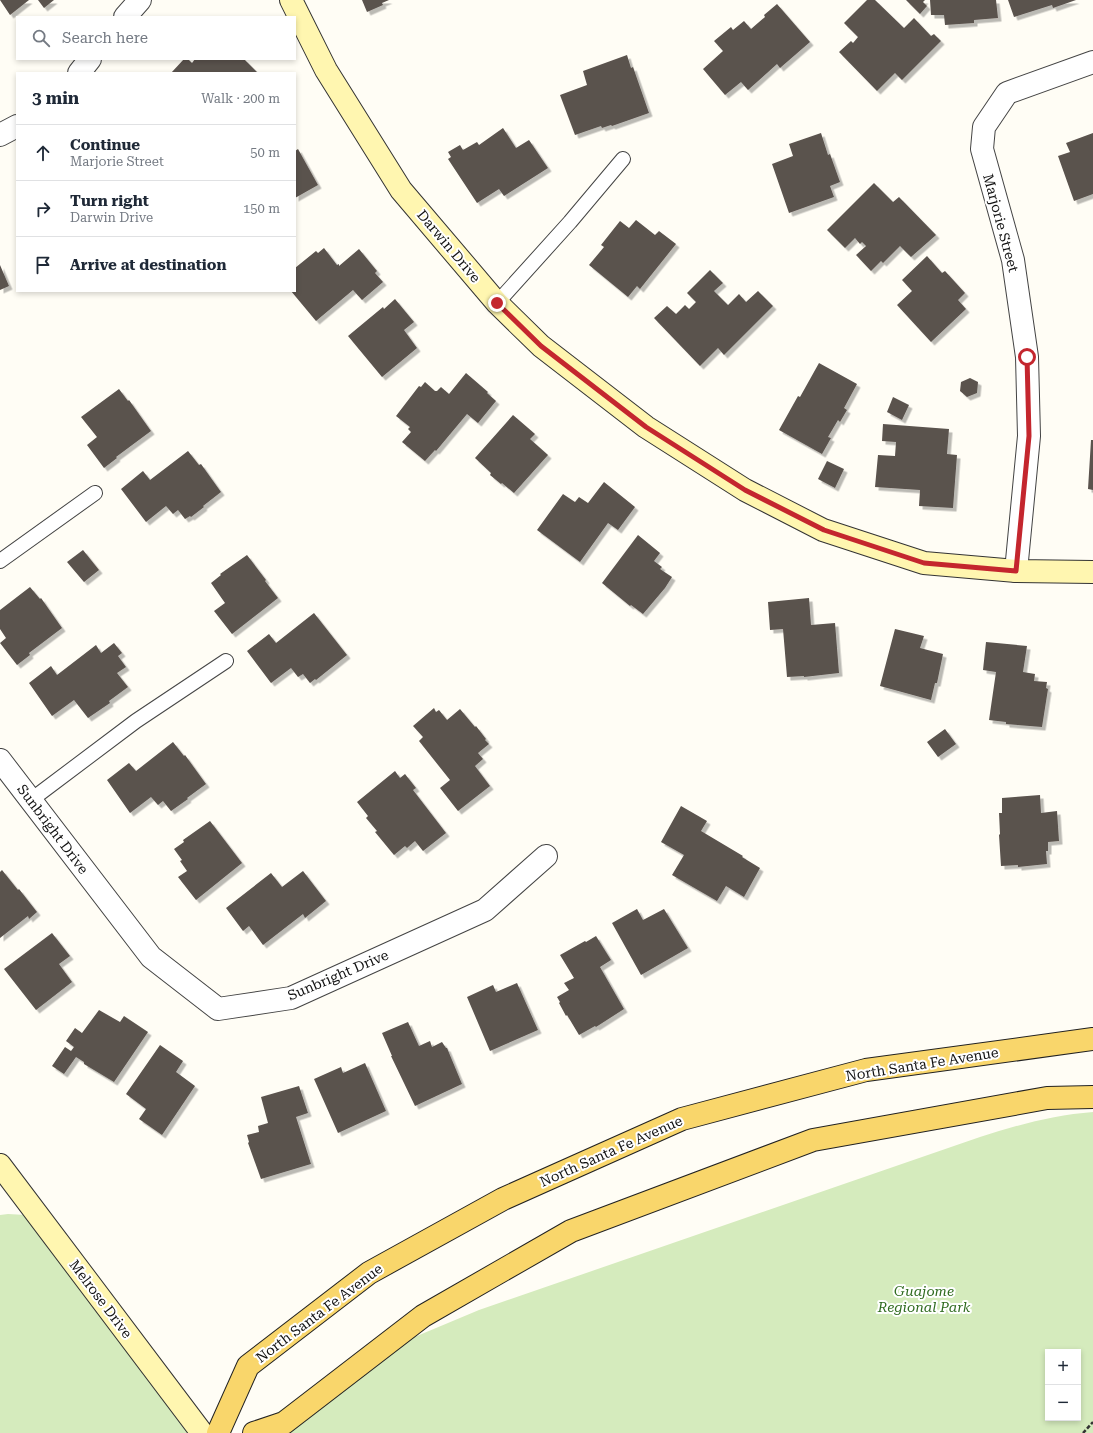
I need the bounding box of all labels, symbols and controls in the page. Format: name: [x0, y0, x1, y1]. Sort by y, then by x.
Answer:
search box: [16, 16, 296, 60]
icon: search: [30, 27, 52, 49]
text: Search here: [62, 29, 148, 47]
text: 3 min: [32, 88, 79, 108]
text: Walk · 200 m: [201, 91, 280, 106]
text: Continue: [70, 136, 140, 154]
icon: ahead: [32, 142, 54, 164]
text: 50 m: [250, 145, 280, 160]
text: Marjorie Street: [70, 154, 164, 169]
street label: Marjorie Street: [980, 172, 1022, 274]
text: Turn right: [70, 192, 149, 210]
icon: right: [32, 198, 54, 220]
text: 150 m: [243, 201, 280, 216]
street label: Darwin Drive: [414, 207, 484, 286]
text: Darwin Drive: [70, 210, 153, 225]
icon: arrive: [32, 254, 54, 276]
text: Arrive at destination: [70, 256, 226, 274]
route end: [488, 294, 506, 312]
route start: [1018, 348, 1036, 366]
street label: Sunbright Drive: [14, 781, 92, 877]
street label: Sunbright Drive: [285, 946, 391, 1003]
street label: North Santa Fe Avenue: [845, 1044, 1000, 1084]
street label: North Santa Fe Avenue: [537, 1112, 685, 1190]
street label: Melrose Drive: [66, 1257, 136, 1341]
street label: North Santa Fe Avenue: [253, 1260, 386, 1366]
park label: Guajome Regional Park: [877, 1283, 971, 1315]
map controls: [1045, 1349, 1081, 1421]
button: +: [1045, 1349, 1081, 1385]
button: −: [1045, 1385, 1081, 1421]

